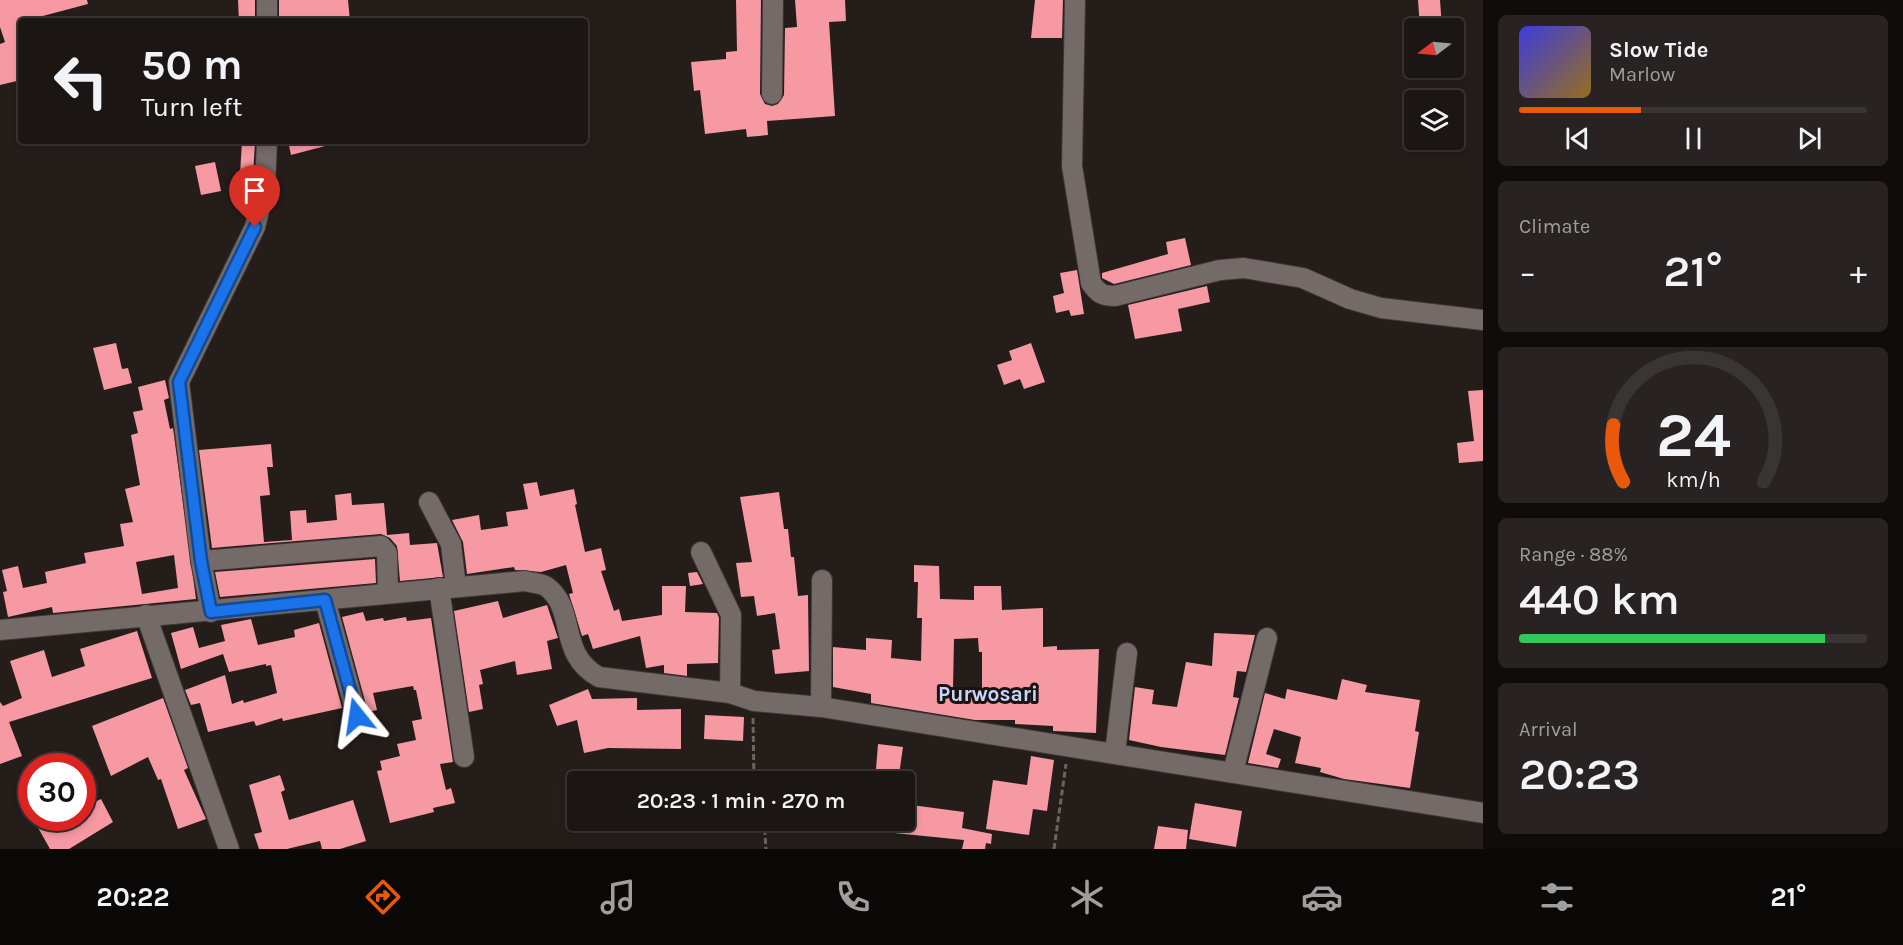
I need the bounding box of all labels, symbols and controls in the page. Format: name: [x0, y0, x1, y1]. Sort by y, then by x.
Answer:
north arrow: [1404, 18, 1464, 78]
map controls: [1404, 18, 1464, 150]
text: Slow Tide: [1609, 37, 1709, 63]
text: 50 m: [141, 40, 243, 90]
icon: left: [42, 42, 120, 120]
text: Marlow: [1609, 63, 1675, 86]
button: layers: [1404, 90, 1464, 150]
text: Turn left: [141, 91, 242, 123]
icon: previous: [1561, 122, 1594, 155]
icon: pause: [1677, 122, 1710, 155]
icon: next: [1793, 122, 1826, 155]
pin: [229, 165, 280, 227]
icon: arrive: [238, 174, 271, 207]
text: Climate: [1519, 215, 1590, 238]
text: 21°: [1663, 245, 1723, 297]
text: −: [1519, 253, 1536, 291]
text: +: [1850, 253, 1867, 291]
text: 24: [1656, 399, 1730, 472]
text: km/h: [1666, 467, 1720, 492]
text: Range · 88%: [1519, 543, 1628, 566]
text: 440 km: [1519, 573, 1680, 625]
district label: Purwosari: [938, 682, 1038, 706]
position arrow: [325, 684, 389, 748]
text: Arrival: [1519, 718, 1578, 741]
text: 20:23: [1519, 748, 1640, 800]
speed limit sign: 30: [18, 753, 96, 831]
text: 20:23 · 1 min · 270 m: [637, 788, 845, 814]
icon: directions: [362, 876, 404, 918]
icon: music: [597, 876, 639, 918]
icon: phone: [832, 876, 874, 918]
icon: climate: [1066, 876, 1108, 918]
icon: car: [1301, 876, 1343, 918]
icon: filters: [1536, 876, 1578, 918]
text: 20:22: [96, 881, 170, 913]
text: 21°: [1770, 881, 1807, 913]

